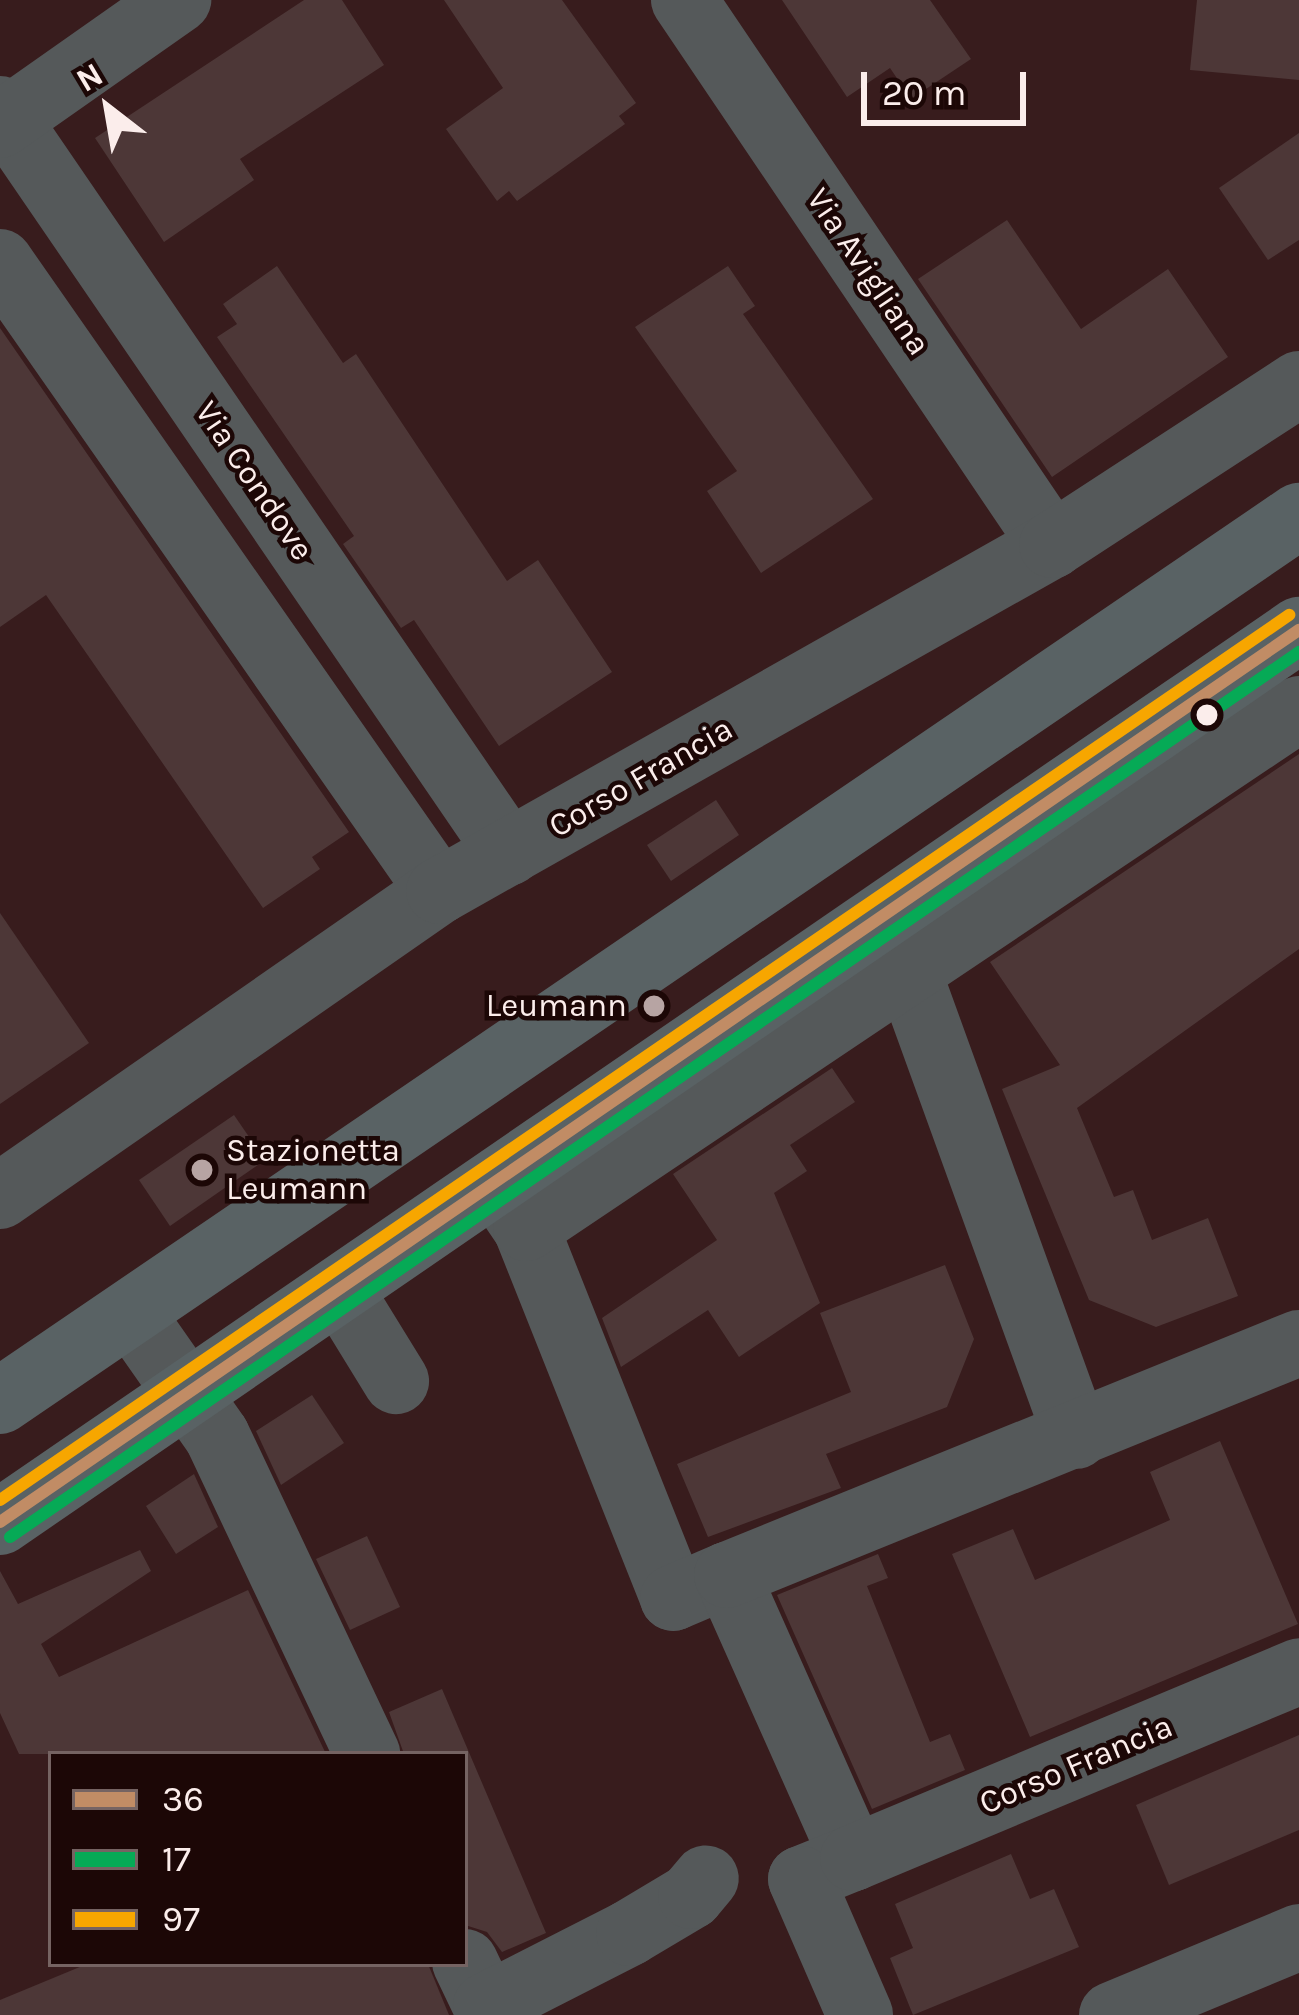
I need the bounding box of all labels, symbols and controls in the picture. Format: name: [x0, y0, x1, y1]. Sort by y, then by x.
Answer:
north arrow: [48, 48, 168, 168]
scale bar: [867, 48, 1032, 122]
text: N: [70, 55, 109, 100]
text: 20 m: [882, 72, 966, 114]
street label: Via Avigliana: [798, 181, 938, 363]
street label: Via Condove: [186, 394, 322, 568]
unlabelled marker: [1196, 704, 1218, 726]
street label: Corso Francia: [542, 709, 740, 847]
place label: Leumann: [486, 986, 627, 1026]
marker: Leumann: [638, 990, 670, 1022]
place label: Stazionetta Leumann: [226, 1131, 400, 1209]
marker: Stazionetta Leumann: [189, 1157, 215, 1183]
street label: Corso Francia: [974, 1707, 1178, 1823]
legend: [48, 1751, 468, 1967]
text: 36: [162, 1778, 204, 1820]
text: 17: [162, 1838, 191, 1880]
text: 97: [162, 1898, 200, 1940]

